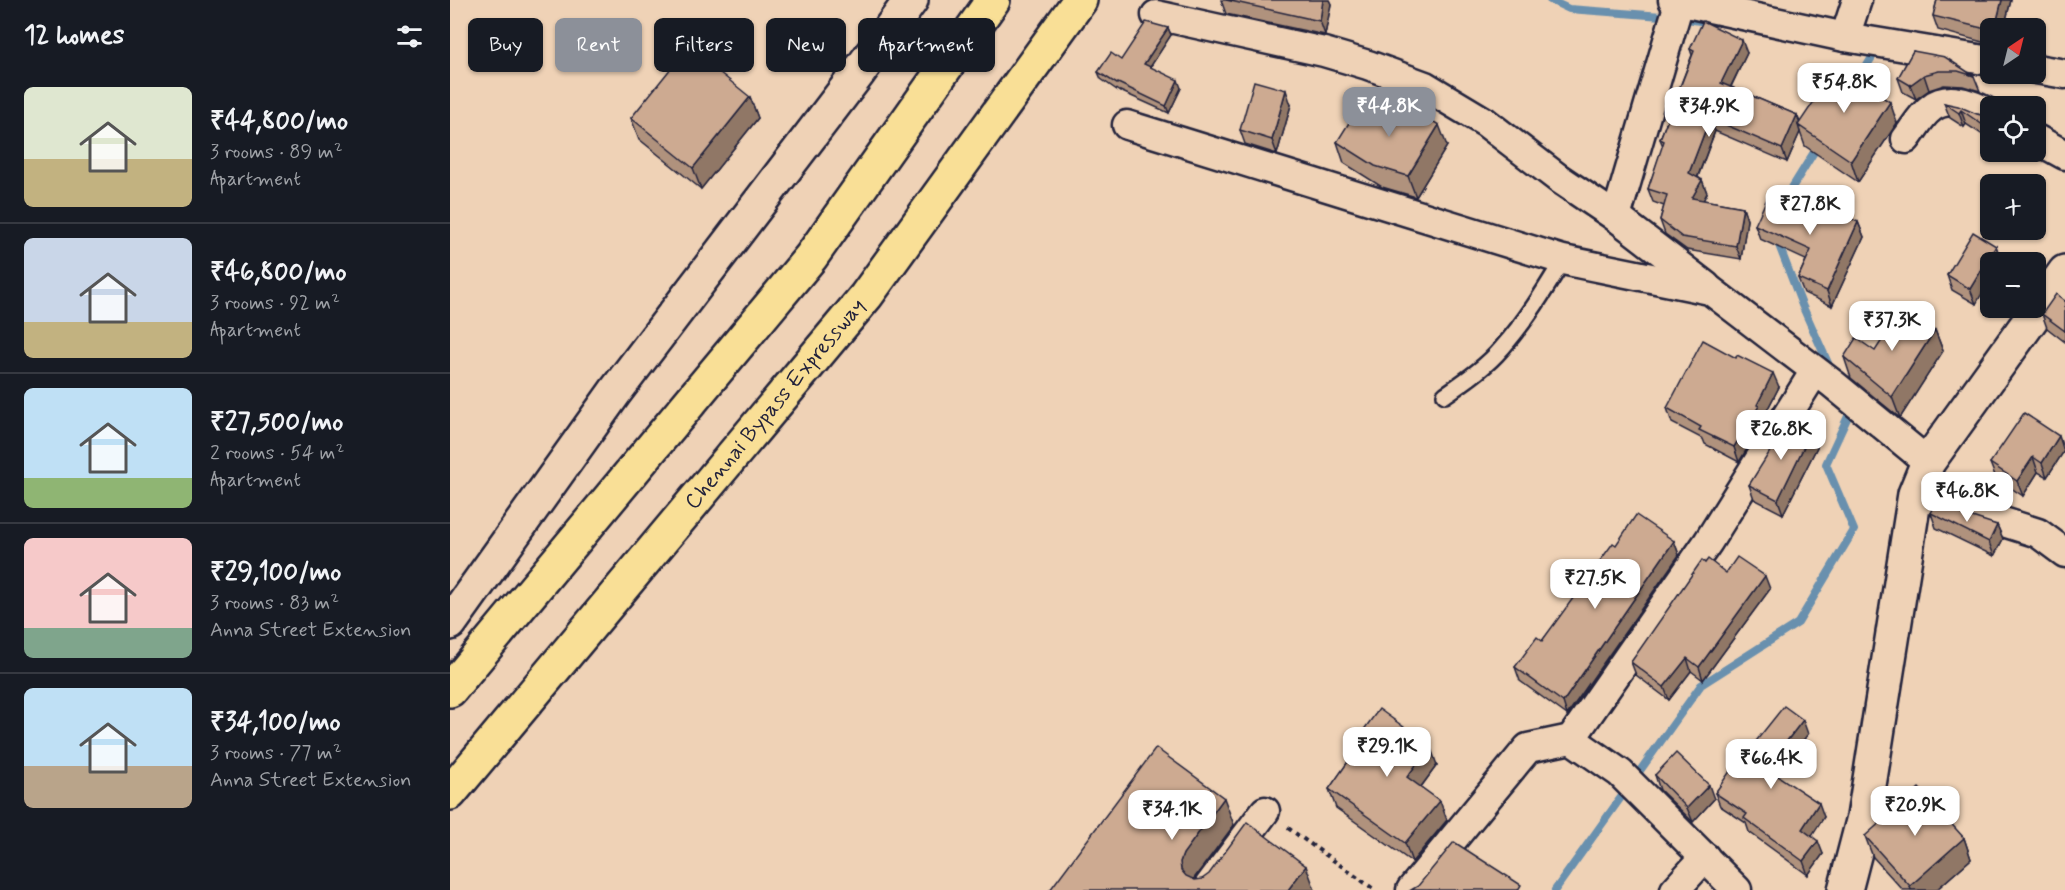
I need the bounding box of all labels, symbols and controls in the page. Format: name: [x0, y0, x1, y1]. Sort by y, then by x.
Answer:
chip: Buy: [468, 18, 543, 72]
chip: Rent: [555, 18, 642, 72]
chip: Filters: [654, 18, 754, 72]
chip: New: [766, 18, 846, 72]
chip: Apartment: [858, 18, 995, 72]
north arrow: [1980, 18, 2046, 84]
map controls: [1980, 18, 2046, 318]
text: 12 homes: [24, 19, 124, 53]
icon: filters: [393, 20, 426, 53]
pin: ₹54.8K: [1795, 63, 1893, 114]
text: ₹54.8K: [1811, 69, 1877, 96]
pin: ₹44.8K: [1340, 87, 1438, 138]
pin: ₹34.9K: [1660, 87, 1758, 138]
text: ₹44.8K: [1357, 93, 1421, 120]
text: ₹34.9K: [1679, 93, 1739, 120]
button: locate: [1980, 96, 2046, 162]
text: ₹44,800/mo: [210, 105, 348, 139]
icon: home: [72, 111, 144, 183]
text: 3 rooms · 89 m²: [210, 139, 343, 166]
text: Apartment: [210, 166, 301, 193]
button: +: [1980, 174, 2046, 240]
pin: ₹27.8K: [1761, 185, 1859, 236]
text: ₹27.8K: [1780, 191, 1840, 218]
button: −: [1980, 252, 2046, 318]
text: ₹46,800/mo: [210, 256, 347, 290]
icon: home: [72, 262, 144, 334]
text: 3 rooms · 92 m²: [210, 290, 340, 317]
street label: Chennai Bypass Expressway: [679, 293, 872, 516]
pin: ₹37.3K: [1843, 301, 1941, 352]
text: ₹37.3K: [1863, 307, 1921, 334]
text: Apartment: [210, 317, 301, 344]
text: ₹27,500/mo: [210, 406, 343, 440]
pin: ₹26.8K: [1732, 410, 1830, 461]
icon: home: [72, 412, 144, 484]
text: ₹26.8K: [1750, 416, 1812, 443]
text: 2 rooms · 54 m²: [210, 440, 344, 467]
text: Apartment: [210, 467, 301, 494]
pin: ₹46.8K: [1918, 472, 2016, 523]
text: ₹46.8K: [1935, 478, 1999, 505]
text: ₹29,100/mo: [210, 556, 341, 590]
pin: ₹27.5K: [1546, 559, 1644, 610]
icon: home: [72, 562, 144, 634]
text: ₹27.5K: [1564, 565, 1626, 592]
text: 3 rooms · 83 m²: [210, 590, 339, 617]
text: Anna Street Extension: [210, 617, 411, 644]
text: ₹34,100/mo: [210, 706, 341, 740]
icon: home: [72, 712, 144, 784]
pin: ₹29.1K: [1338, 727, 1436, 778]
text: ₹29.1K: [1357, 733, 1417, 760]
pin: ₹66.4K: [1722, 739, 1820, 790]
text: 3 rooms · 77 m²: [210, 740, 342, 767]
text: ₹66.4K: [1740, 745, 1802, 772]
text: Anna Street Extension: [210, 767, 411, 794]
pin: ₹20.9K: [1866, 786, 1964, 837]
pin: ₹34.1K: [1123, 790, 1221, 841]
text: ₹20.9K: [1885, 792, 1945, 819]
text: ₹34.1K: [1142, 796, 1202, 823]

